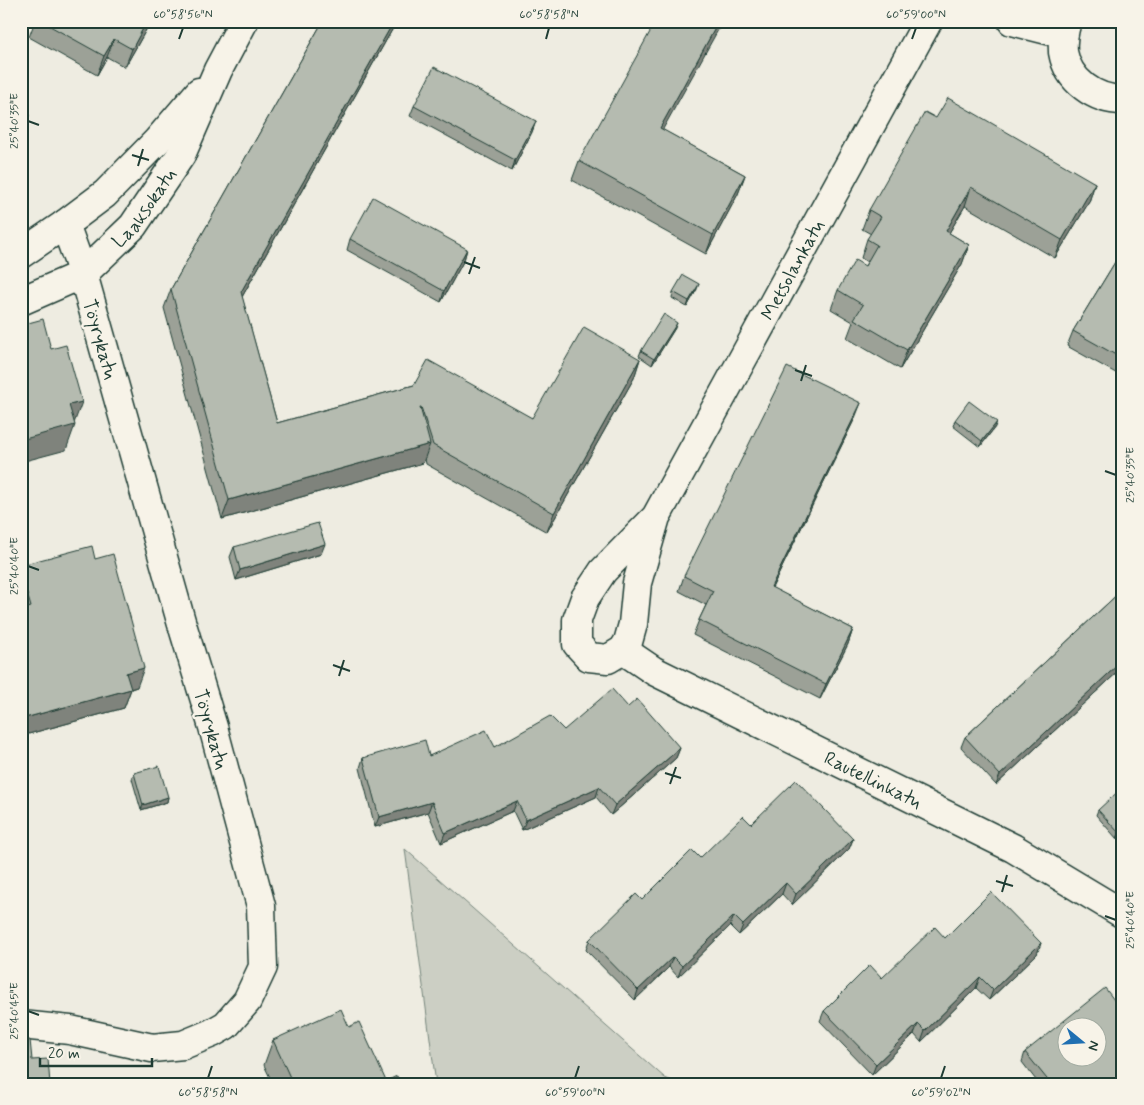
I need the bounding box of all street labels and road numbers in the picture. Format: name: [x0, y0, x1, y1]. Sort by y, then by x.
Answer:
street label: Laaksokatu: [107, 164, 183, 254]
street label: Metsolankatu: [755, 216, 831, 325]
street label: Töyrykatu: [75, 297, 123, 382]
street label: Töyrykatu: [186, 687, 234, 772]
street label: Rautellinkatu: [820, 746, 926, 815]

